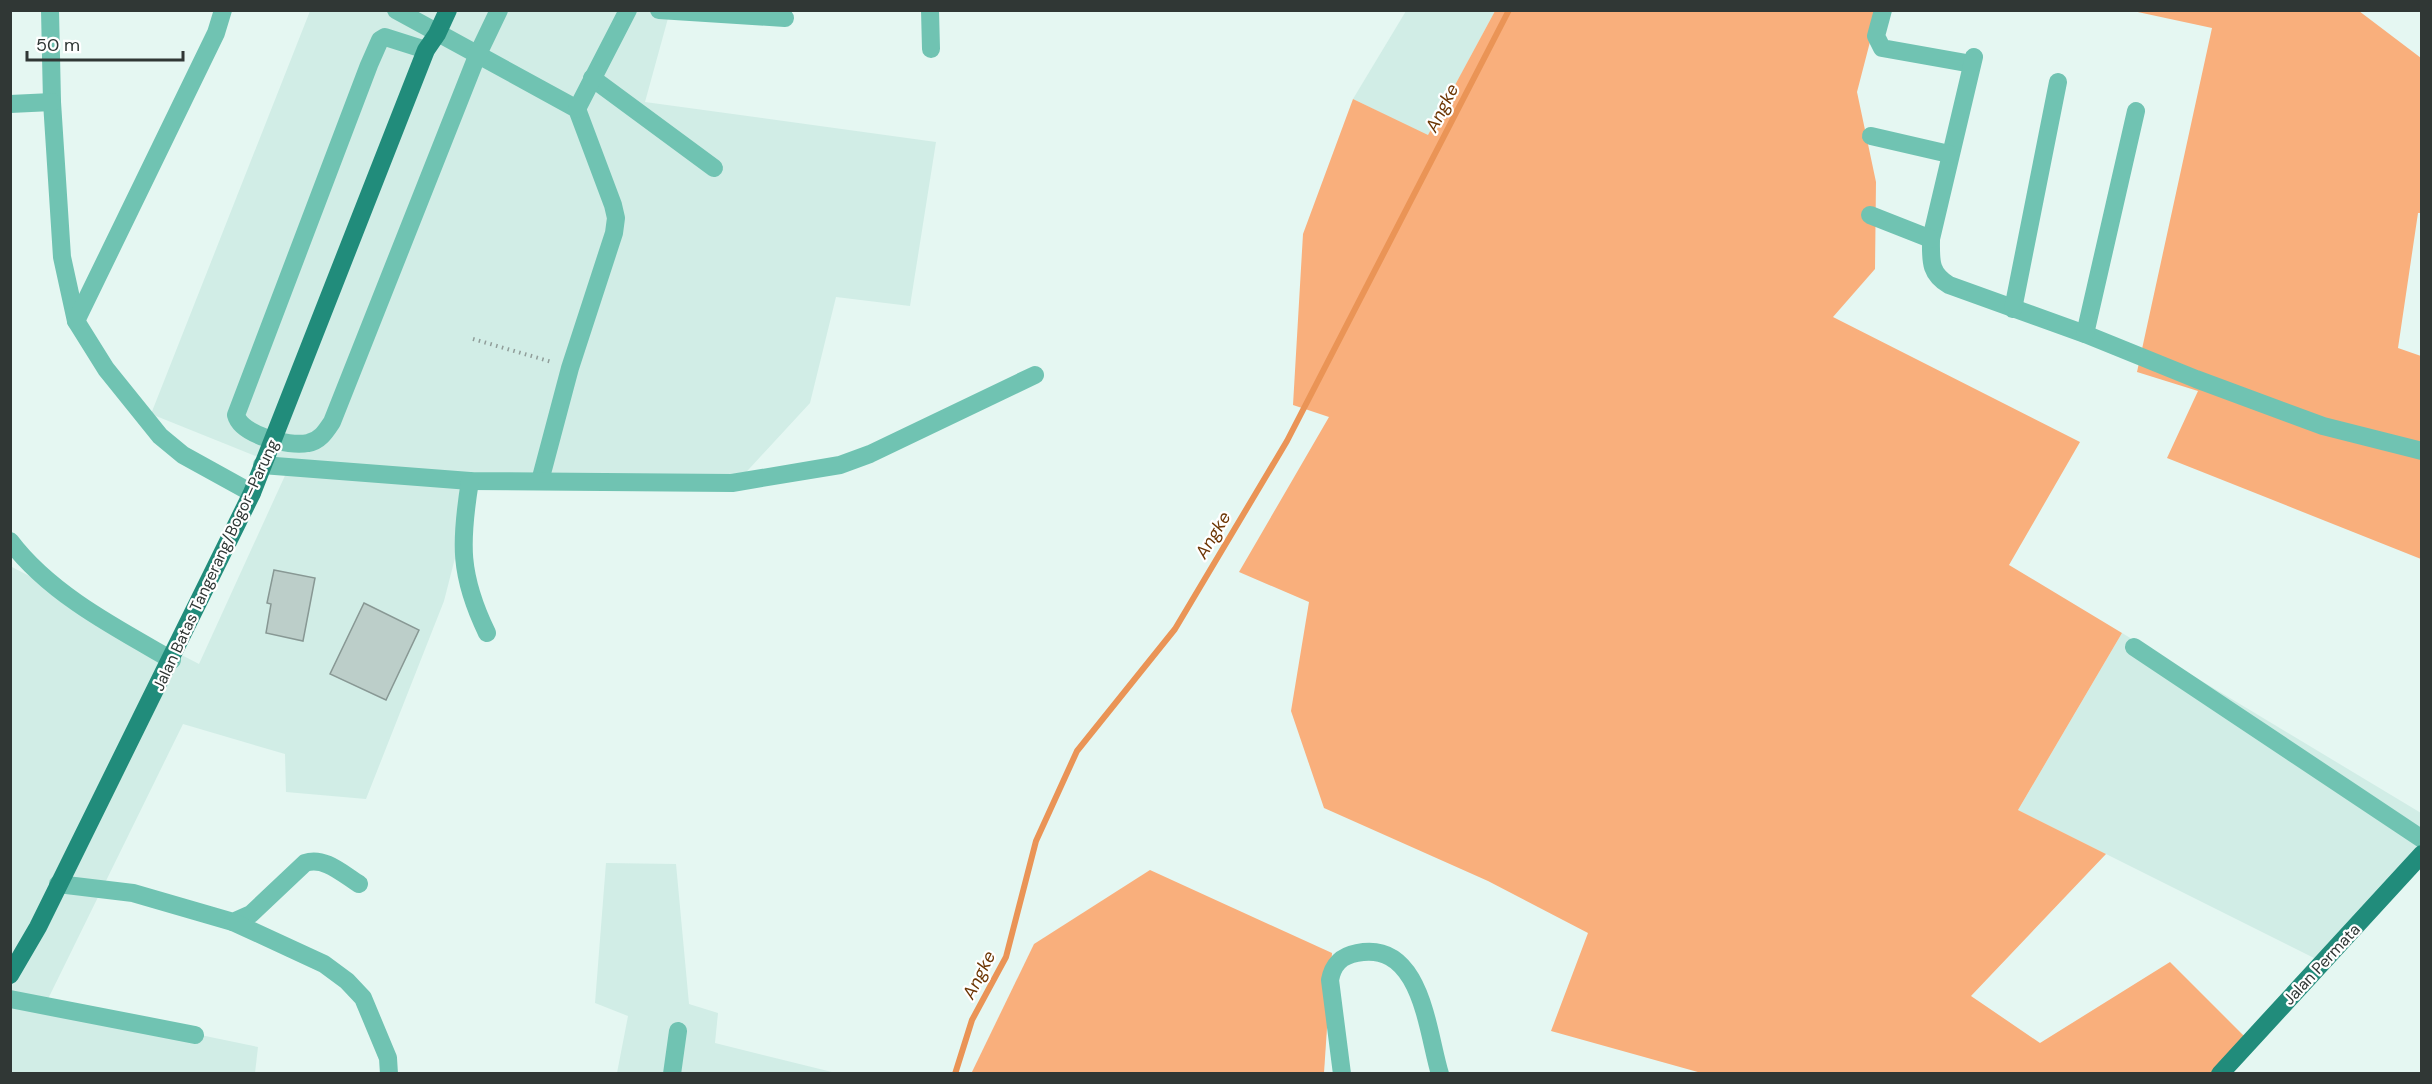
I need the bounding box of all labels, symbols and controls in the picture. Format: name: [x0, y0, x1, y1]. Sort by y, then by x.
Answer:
scale bar: [27, 24, 183, 62]
text: 50 m: [36, 33, 80, 57]
water label: Angke: [1419, 80, 1464, 137]
street label: Jalan Batas Tangerang/Bogor–Parung: [148, 436, 283, 694]
water label: Angke: [1189, 507, 1236, 564]
street label: Jalan Permata: [2278, 919, 2364, 1010]
water label: Angke: [956, 947, 1001, 1004]

